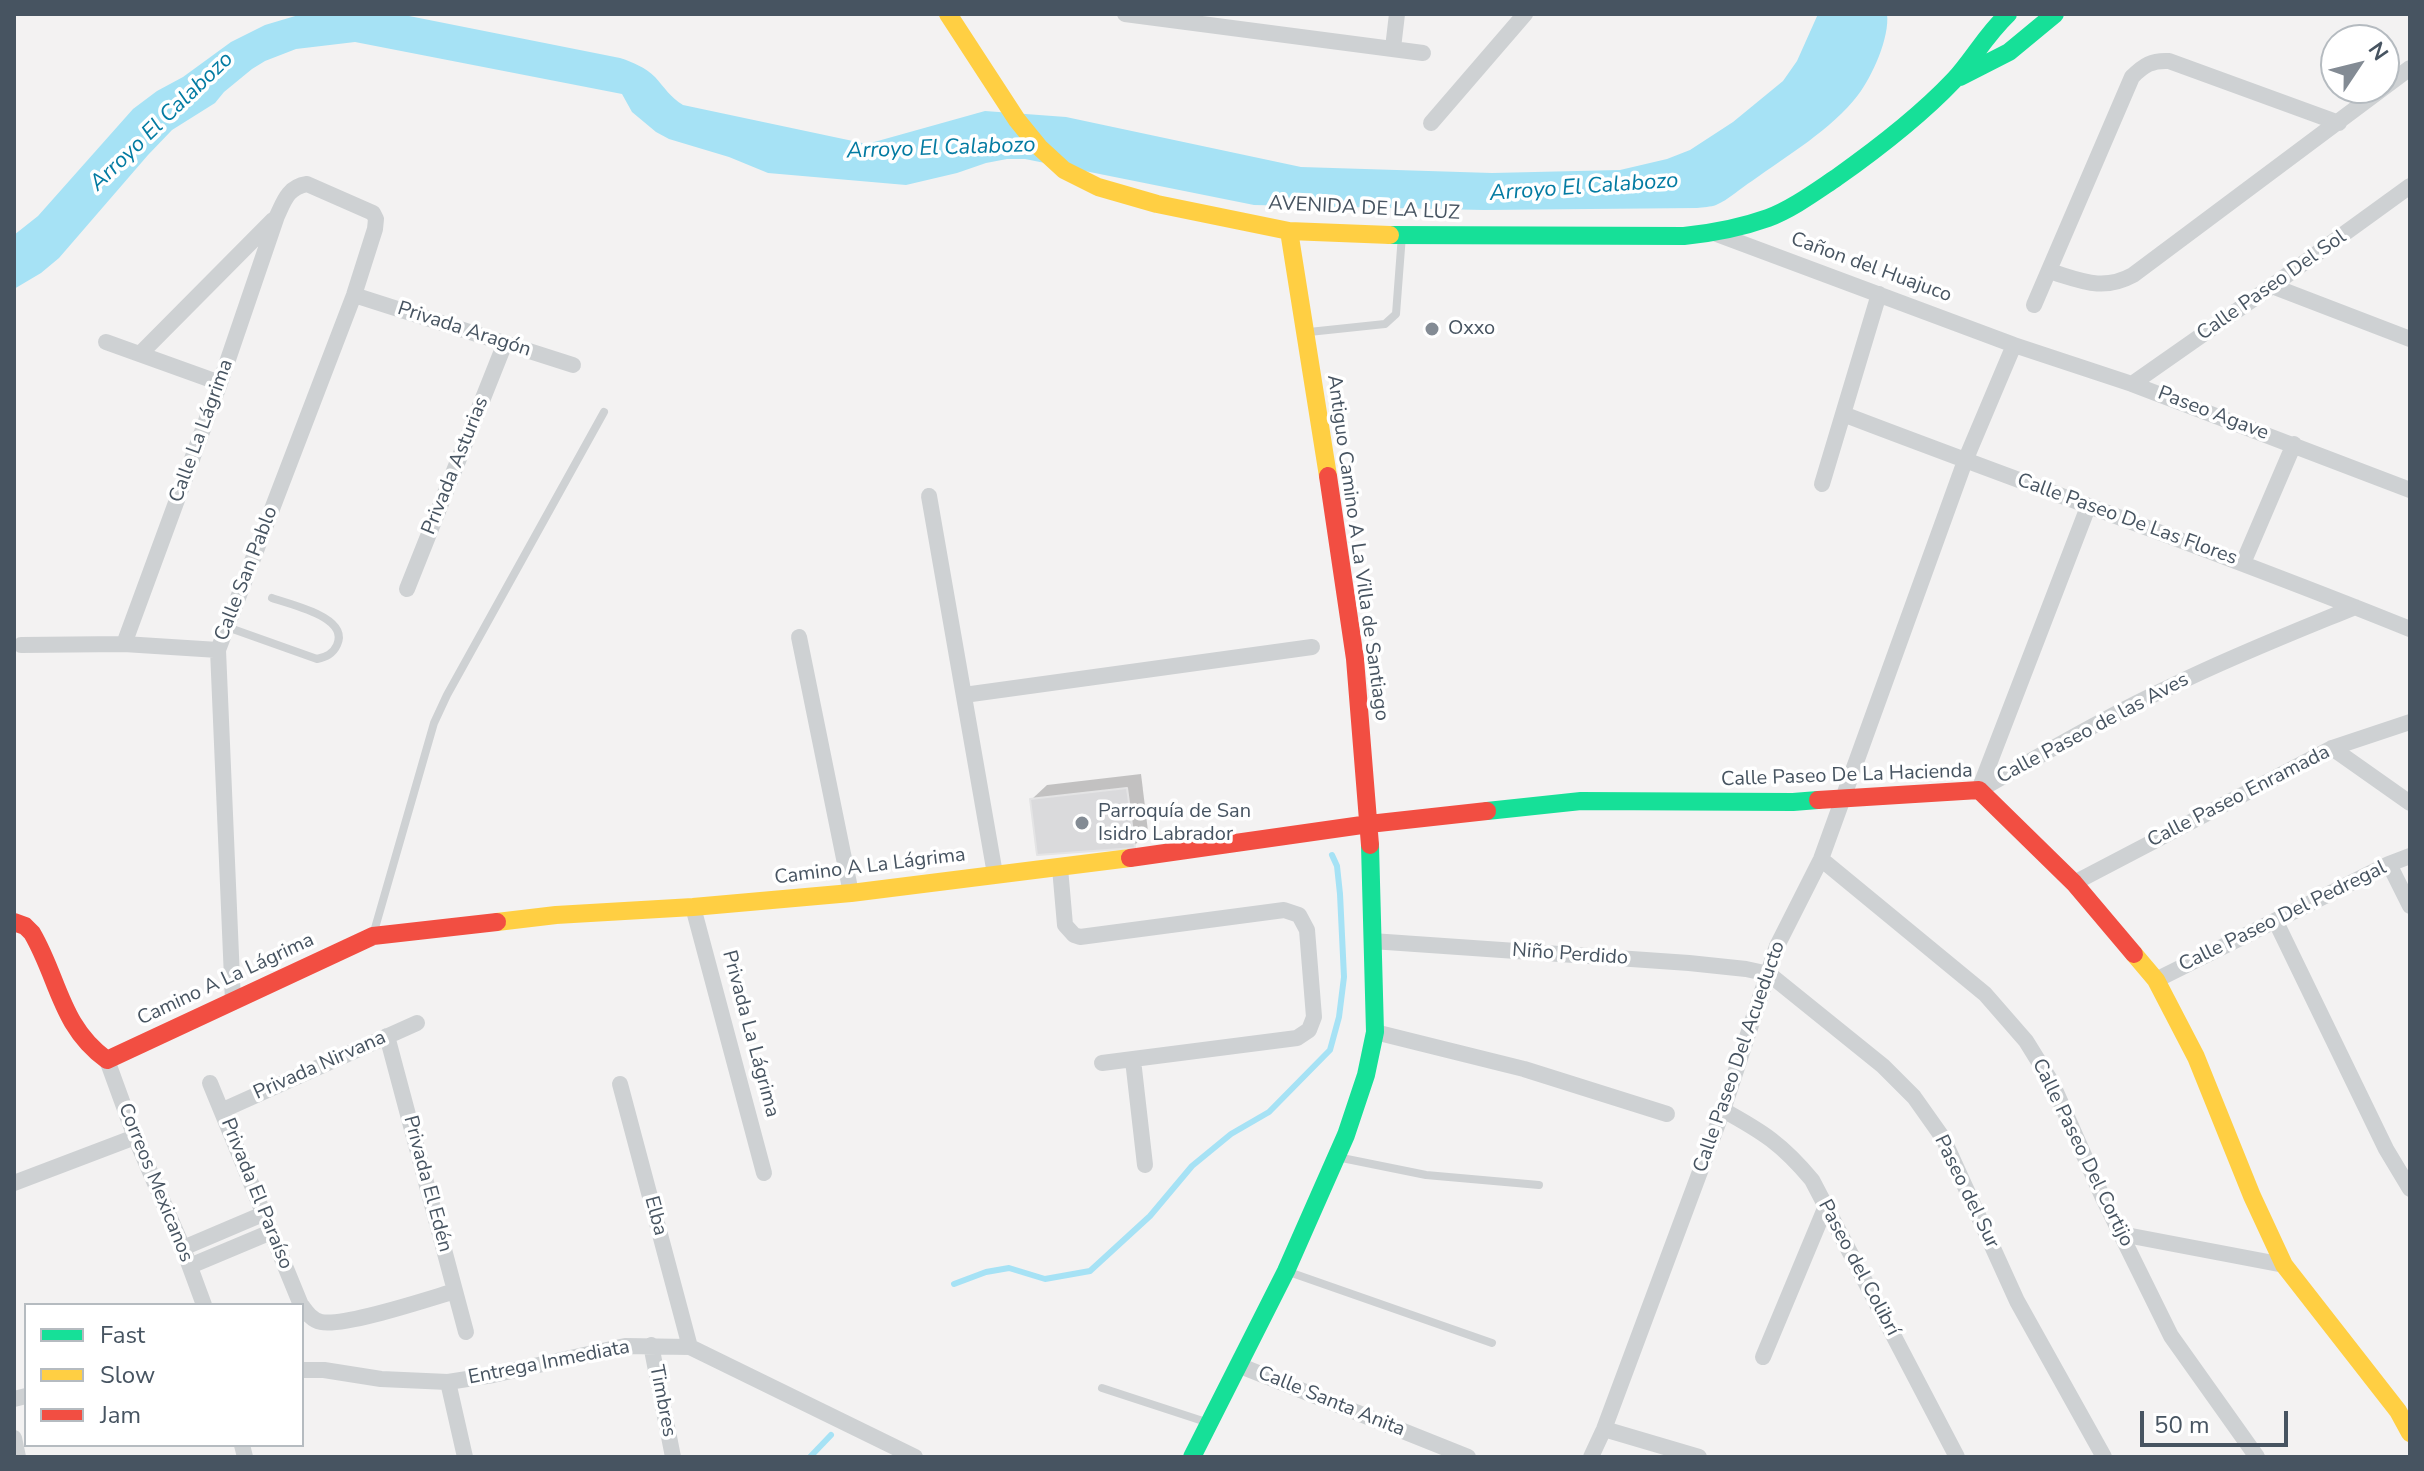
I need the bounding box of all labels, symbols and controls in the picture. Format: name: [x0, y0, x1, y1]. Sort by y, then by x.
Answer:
north arrow: [2320, 24, 2400, 104]
text: N: [2361, 36, 2395, 67]
water label: Arroyo El Calabozo: [85, 47, 239, 197]
water label: Arroyo El Calabozo: [846, 133, 1036, 165]
water label: Arroyo El Calabozo: [1489, 168, 1679, 208]
street label: AVENIDA DE LA LUZ: [1268, 192, 1460, 226]
street label: Calle Paseo Del Sol: [2193, 226, 2351, 346]
street label: Cañon del Huajuco: [1787, 228, 1955, 308]
street label: Privada Aragón: [394, 297, 534, 363]
place label: Oxxo: [1448, 317, 1495, 341]
marker: Oxxo: [1423, 320, 1441, 338]
street label: Calle La Lágrima: [165, 356, 239, 506]
street label: Antiguo Camino A La Villa de Santiago: [1321, 374, 1393, 722]
street label: Paseo Agave: [2154, 382, 2272, 446]
street label: Privada Asturias: [417, 394, 495, 538]
street label: Calle Paseo De Las Flores: [2014, 469, 2240, 571]
street label: Calle San Pablo: [210, 503, 284, 645]
street label: Calle Paseo de las Aves: [1993, 668, 2193, 790]
street label: Calle Paseo Enramada: [2144, 741, 2334, 853]
street label: Calle Paseo De La Hacienda: [1721, 760, 1973, 792]
place label: Parroquía de San Isidro Labrador: [1098, 800, 1251, 847]
marker: Parroquía de San Isidro Labrador: [1073, 814, 1091, 832]
street label: Camino A La Lágrima: [773, 843, 967, 891]
street label: Calle Paseo Del Pedregal: [2175, 856, 2391, 978]
street label: Camino A La Lágrima: [134, 929, 318, 1031]
street label: Calle Paseo Del Acueducto: [1689, 938, 1791, 1176]
street label: Niño Perdido: [1511, 939, 1629, 971]
street label: Privada La Lágrima: [716, 948, 784, 1120]
street label: Privada Nirvana: [250, 1026, 390, 1106]
street label: Calle Paseo Del Cortijo: [2026, 1055, 2138, 1251]
street label: Correos Mexicanos: [112, 1100, 198, 1266]
street label: Privada El Edén: [397, 1113, 457, 1255]
street label: Privada El Paraíso: [215, 1115, 297, 1273]
street label: Paseo del Sur: [1928, 1131, 2004, 1253]
street label: Elba: [638, 1194, 672, 1238]
street label: Paseo del Colibrí: [1812, 1196, 1904, 1340]
legend: [24, 1303, 304, 1447]
text: Fast: [100, 1319, 145, 1351]
street label: Entrega Inmediata: [466, 1336, 632, 1390]
text: Slow: [100, 1359, 155, 1391]
street label: Calle Santa Anita: [1254, 1362, 1408, 1442]
street label: Timbres: [643, 1363, 681, 1439]
scale bar: [2144, 1395, 2292, 1445]
text: Jam: [100, 1399, 141, 1431]
text: 50 m: [2154, 1409, 2210, 1441]

